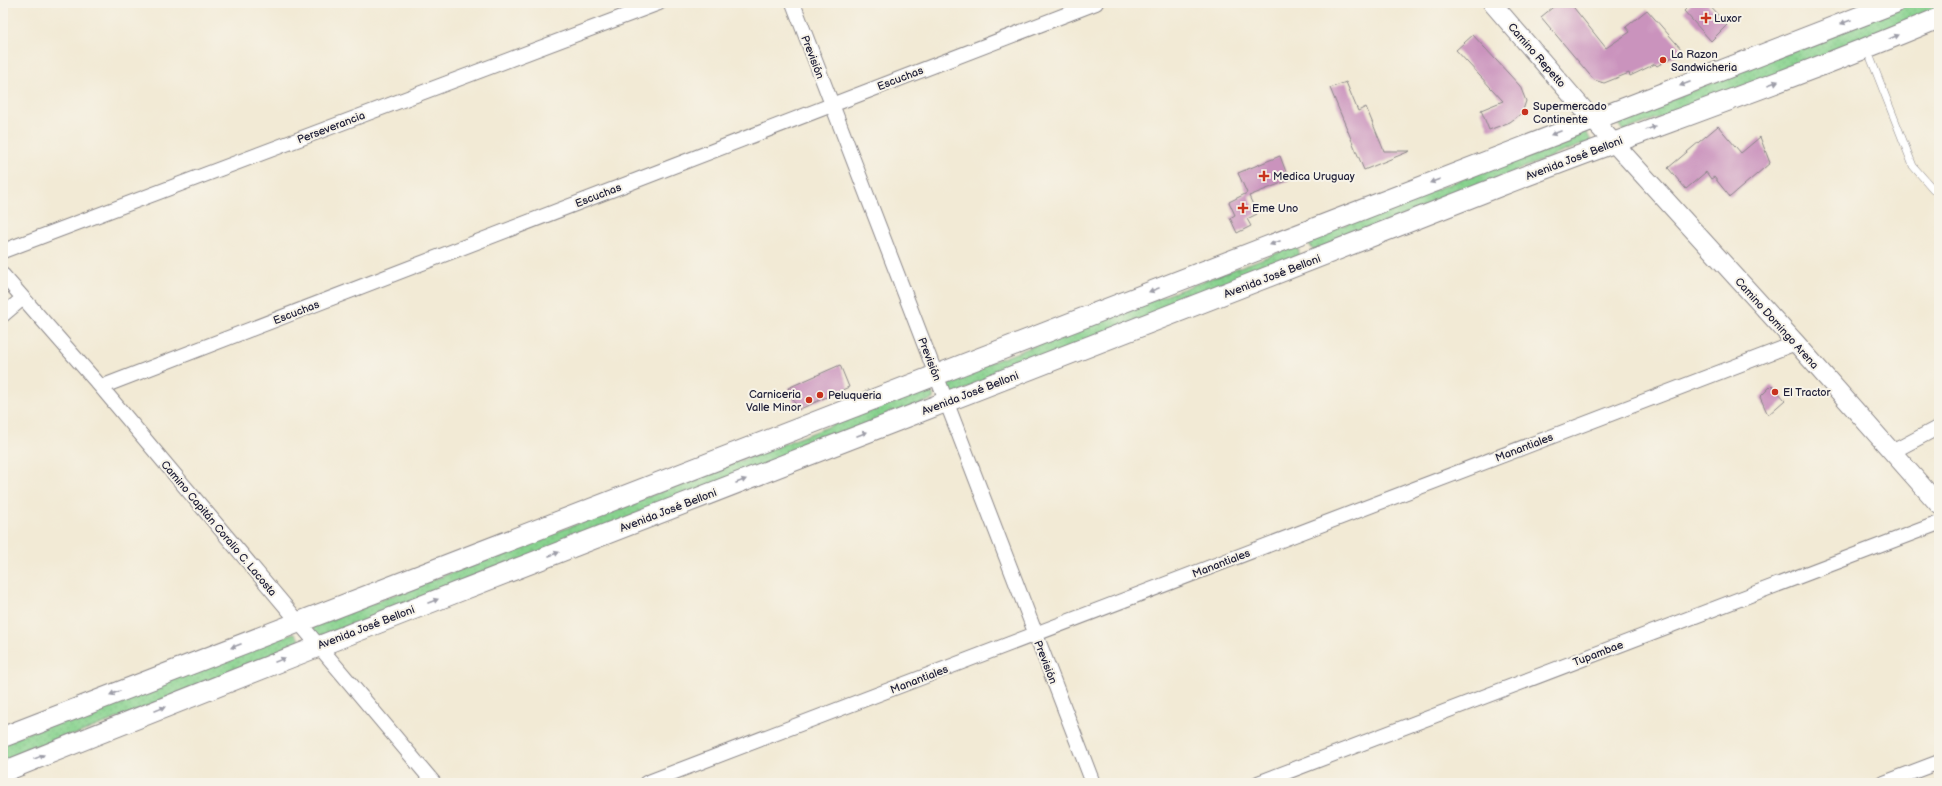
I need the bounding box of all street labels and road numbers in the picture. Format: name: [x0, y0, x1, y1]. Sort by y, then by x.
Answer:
street label: Camino Repetto: [1505, 20, 1568, 90]
street label: Previsión: [798, 34, 827, 81]
street label: Escuchas: [875, 64, 926, 93]
street label: Perseverancia: [296, 109, 367, 146]
street label: Avenida José Belloni: [1524, 134, 1624, 183]
street label: Escuchas: [573, 181, 624, 210]
street label: Avenida José Belloni: [1222, 252, 1322, 301]
street label: Camino Domingo Arena: [1732, 275, 1821, 372]
street label: Escuchas: [271, 298, 322, 327]
street label: Previsión: [915, 336, 944, 383]
street label: Avenida José Belloni: [920, 369, 1020, 418]
street label: Manantiales: [1493, 430, 1555, 464]
street label: Camino Capitán Coralio C. Lacosta: [158, 458, 279, 599]
street label: Avenida José Belloni: [618, 486, 718, 535]
street label: Manantiales: [1190, 546, 1252, 580]
street label: Avenida José Belloni: [316, 603, 416, 652]
street label: Tupambae: [1571, 638, 1626, 669]
street label: Previsión: [1031, 639, 1060, 686]
street label: Manantiales: [888, 662, 950, 696]

